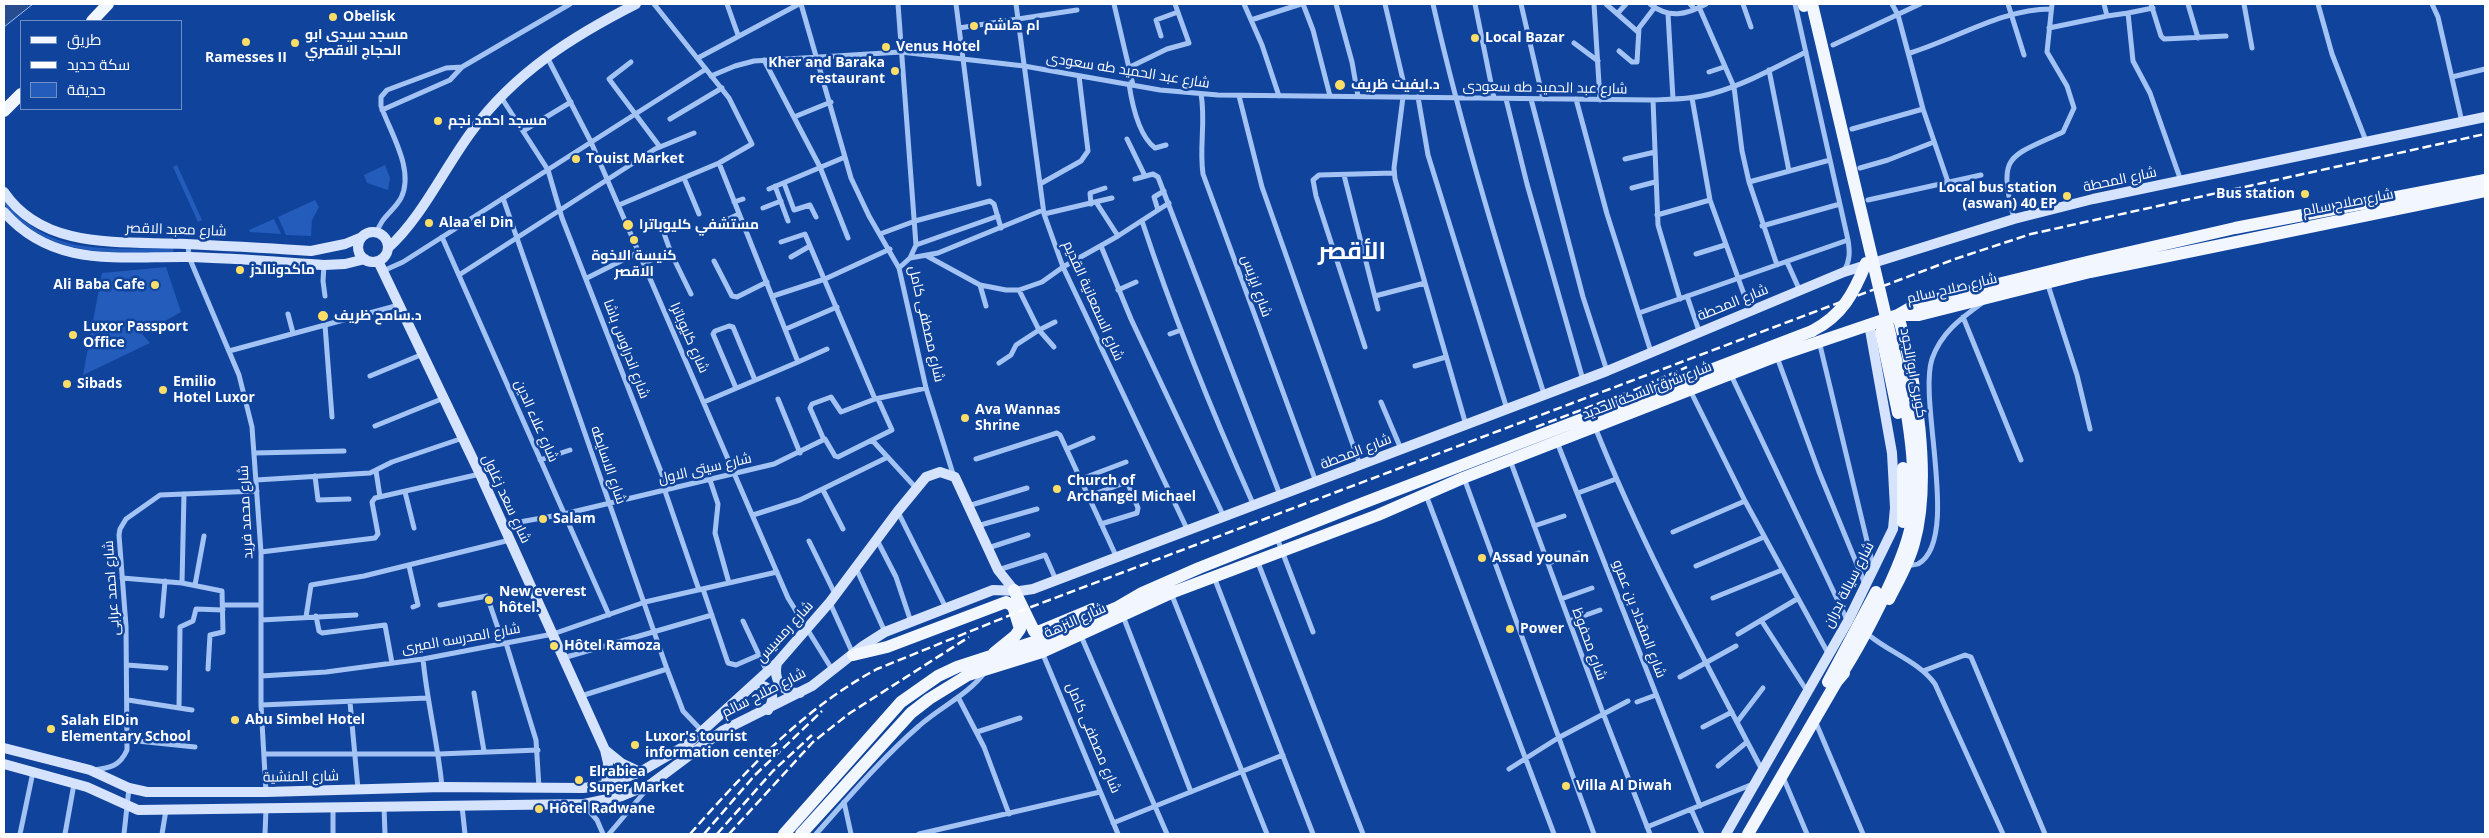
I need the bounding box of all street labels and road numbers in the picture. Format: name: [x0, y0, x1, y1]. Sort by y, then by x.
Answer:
street label: شارع عبد الحميد طه سعودى: [1045, 50, 1211, 92]
street label: شارع عبد الحميد طه سعودى: [1462, 78, 1628, 98]
street label: شارع المحطة: [2082, 164, 2158, 196]
street label: شارع صلاح سالم: [2301, 186, 2395, 220]
street label: شارع معبد الاقصر: [125, 220, 227, 240]
street label: شارع السمعانية القديم: [1059, 238, 1127, 364]
street label: شارع ايزيس: [1237, 253, 1275, 319]
street label: شارع مصطفى كامل: [904, 264, 948, 384]
street label: شارع صلاح سالم: [1905, 270, 1999, 308]
street label: شارع المحطة: [1695, 281, 1771, 325]
street label: شارع اندراوس باشا: [599, 297, 653, 401]
street label: شارع كليوباترا: [666, 300, 712, 376]
street label: كوبرى ابو الجود: [1896, 327, 1930, 419]
street label: شارع شرق السكة الحديد: [1580, 359, 1714, 423]
street label: شارع علاء الدين: [510, 377, 562, 465]
street label: شارع الاسايطه: [587, 424, 629, 506]
street label: شارع المحطة: [1318, 431, 1394, 473]
street label: شارع سيتى الاول: [657, 450, 753, 488]
street label: شارع سعد زغلول: [478, 452, 534, 546]
street label: شارع محمد فريد: [235, 465, 257, 559]
street label: شارع سيالة بدران: [1820, 539, 1878, 631]
street label: شارع احمد عرابى: [100, 540, 124, 636]
street label: شارع المقداد بن عمرو: [1609, 558, 1669, 680]
street label: شارع رمسيس: [753, 598, 817, 666]
street label: شارع النزهة: [1041, 600, 1109, 642]
street label: شارع محفوظ: [1568, 605, 1610, 683]
street label: شارع المدرسه الميرى: [400, 620, 522, 658]
street label: شارع صلاح سالم: [719, 665, 809, 721]
street label: شارع مصطفى كامل: [1062, 680, 1124, 796]
street label: شارع المنشية: [263, 768, 339, 786]

